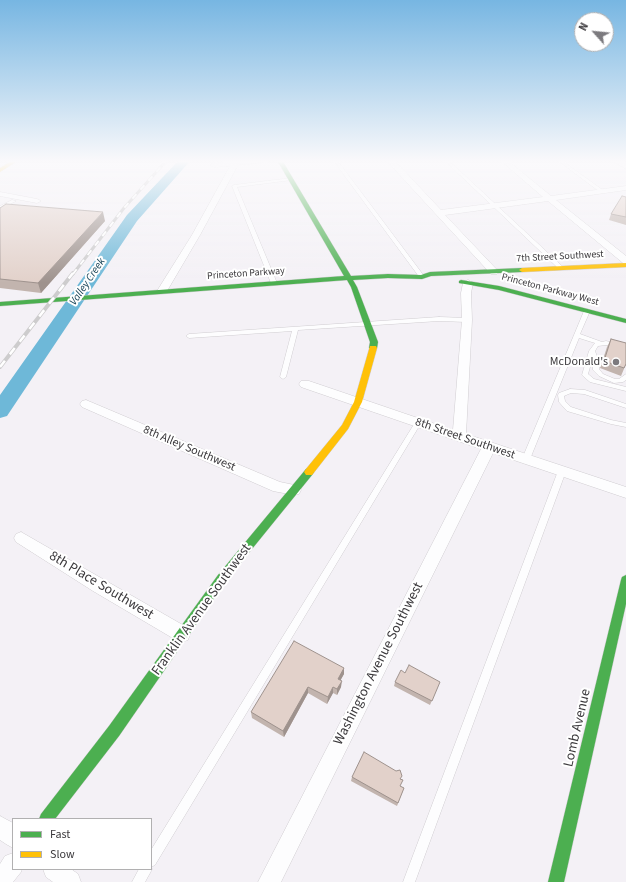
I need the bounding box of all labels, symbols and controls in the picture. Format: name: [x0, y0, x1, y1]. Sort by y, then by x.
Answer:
north arrow: [574, 12, 614, 52]
text: N: [575, 20, 592, 33]
street label: 7th Street Southwest: [516, 249, 604, 265]
water label: Valley Creek: [67, 256, 109, 308]
street label: Princeton Parkway: [207, 265, 285, 283]
street label: Princeton Parkway West: [500, 271, 600, 309]
place label: McDonald's: [550, 355, 608, 369]
marker: McDonald's: [611, 357, 621, 367]
street label: 8th Street Southwest: [413, 415, 517, 463]
street label: 8th Alley Southwest: [141, 423, 237, 475]
street label: Franklin Avenue Southwest: [149, 541, 255, 679]
street label: 8th Place Southwest: [46, 548, 156, 624]
street label: Washington Avenue Southwest: [331, 580, 427, 748]
street label: Lomb Avenue: [561, 687, 595, 769]
legend: [12, 818, 152, 870]
text: Fast: [50, 826, 70, 843]
text: Slow: [50, 846, 75, 863]

